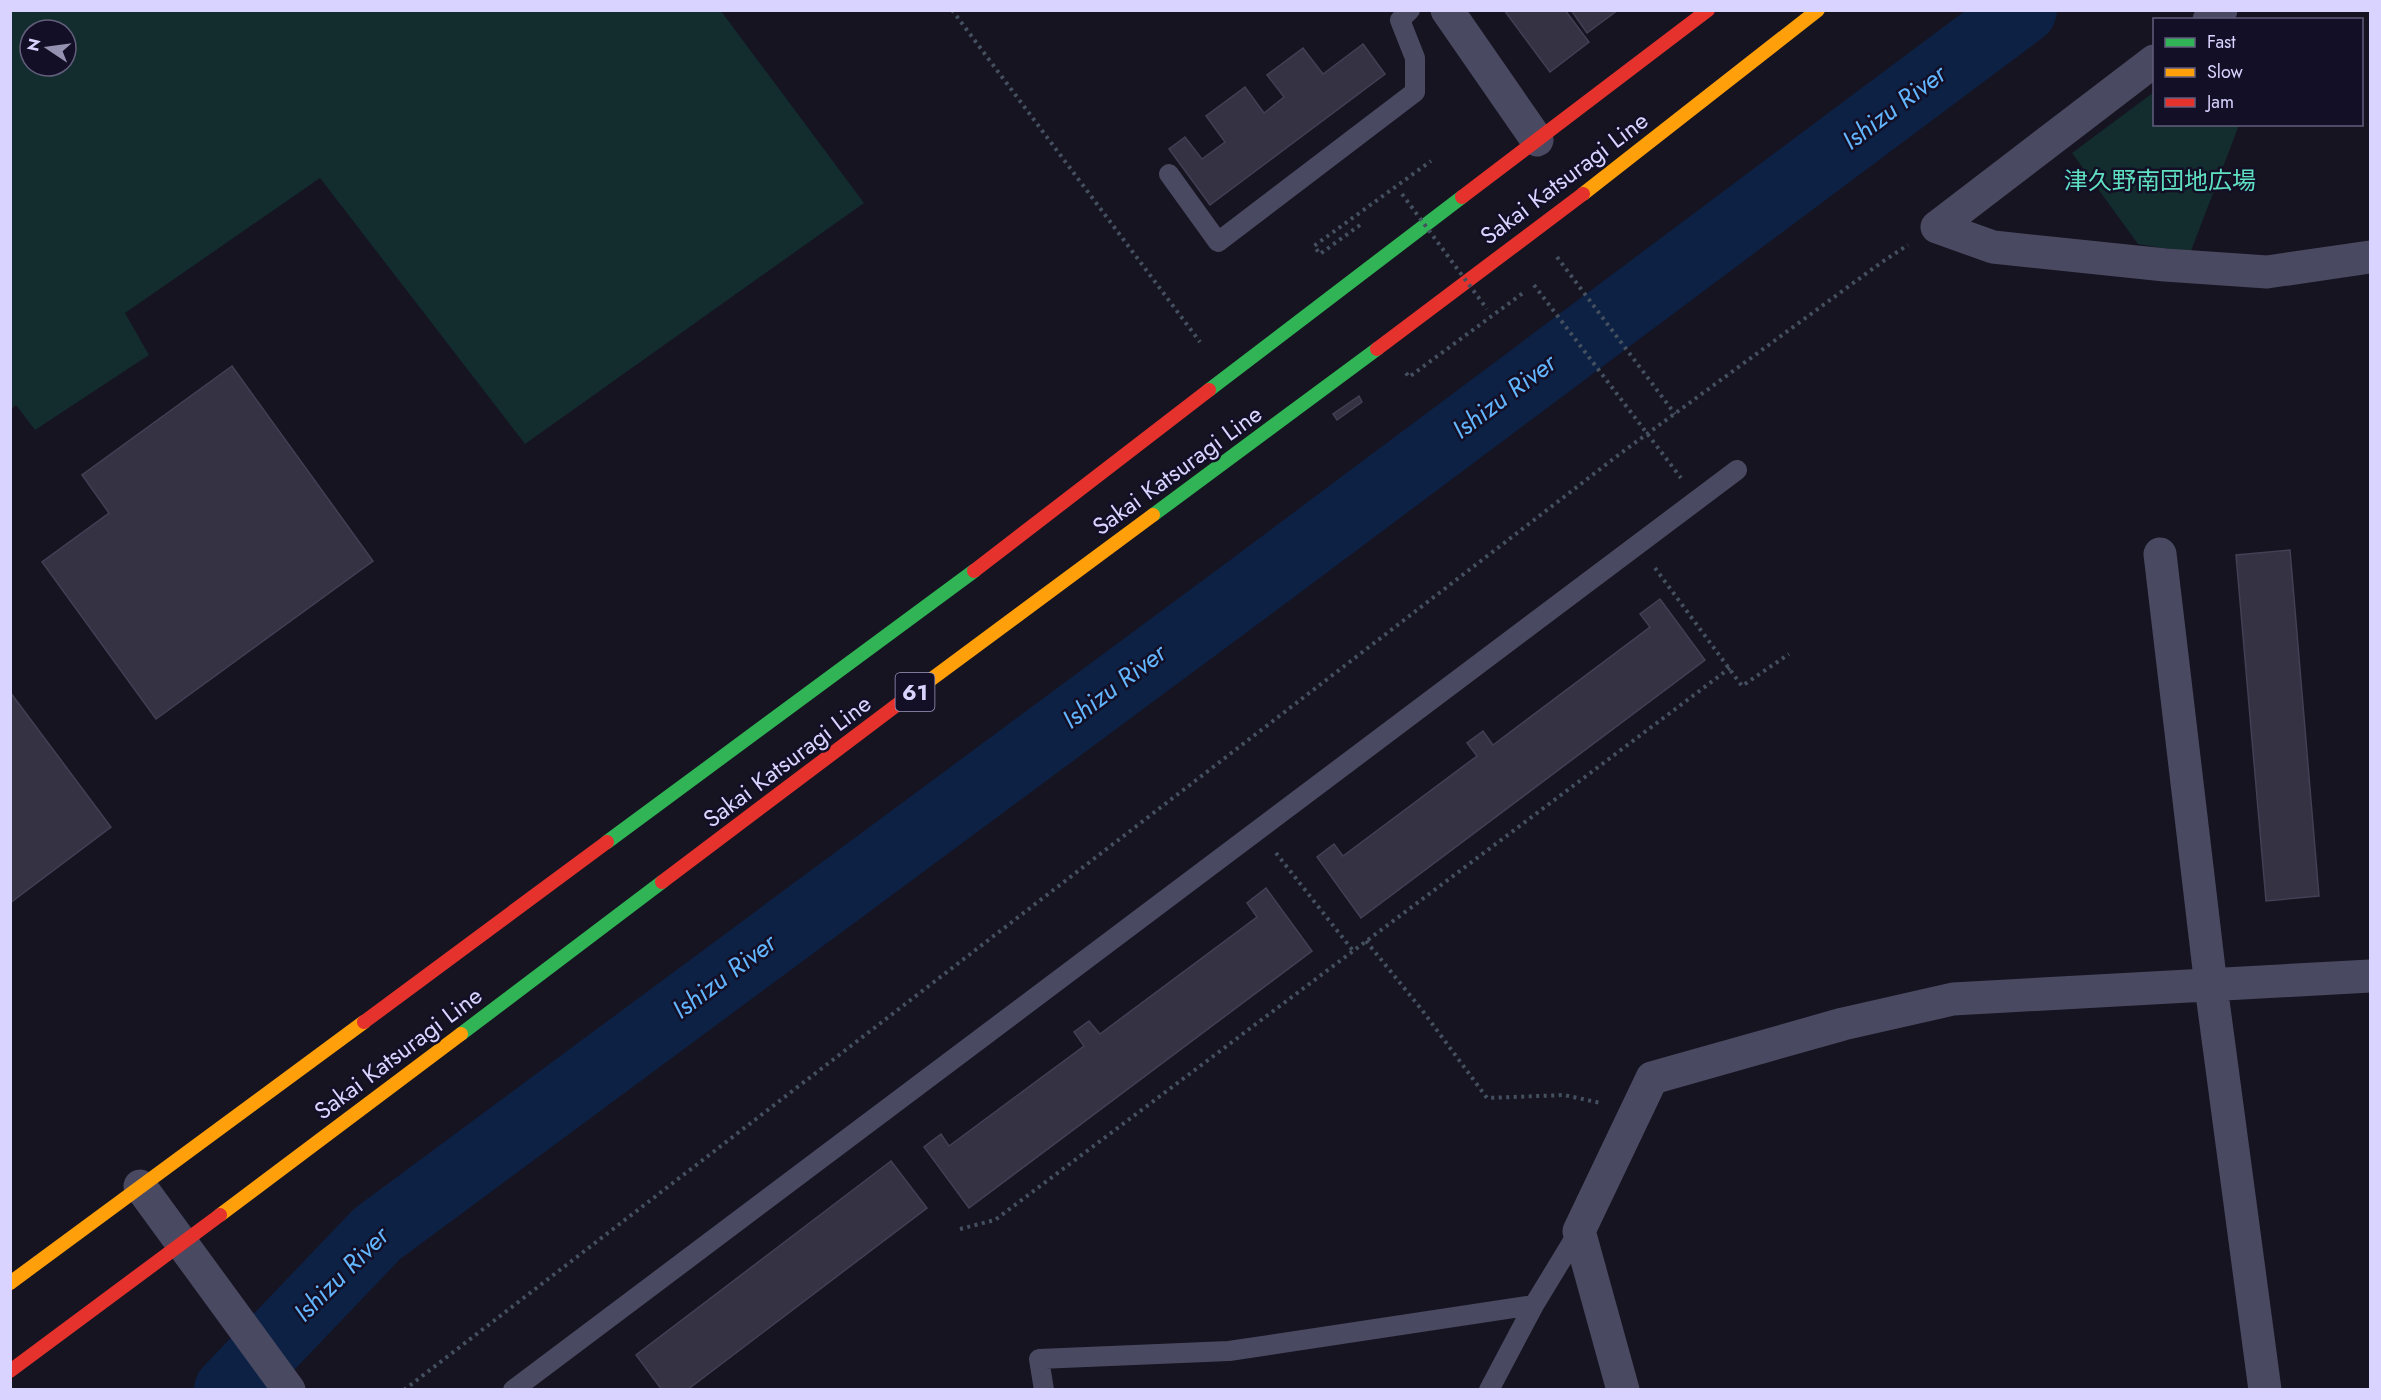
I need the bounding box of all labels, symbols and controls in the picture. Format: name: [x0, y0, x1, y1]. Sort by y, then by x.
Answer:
north arrow: [18, 18, 78, 78]
legend: [2153, 18, 2363, 126]
text: Fast: [2207, 29, 2236, 55]
text: N: [21, 36, 47, 54]
water label: Ishizu River: [1834, 54, 1955, 159]
text: Slow: [2207, 59, 2244, 85]
text: Jam: [2205, 89, 2234, 115]
street label: Sakai Katsuragi Line: [1473, 103, 1655, 253]
park label: 津久野南団地広場: [2064, 163, 2256, 198]
water label: Ishizu River: [1444, 343, 1565, 448]
street label: Sakai Katsuragi Line: [1085, 396, 1269, 544]
water label: Ishizu River: [1054, 633, 1175, 738]
road number: 61: [896, 673, 934, 711]
street label: Sakai Katsuragi Line: [696, 686, 878, 836]
water label: Ishizu River: [664, 923, 785, 1028]
street label: Sakai Katsuragi Line: [307, 978, 489, 1128]
water label: Ishizu River: [285, 1217, 398, 1330]

